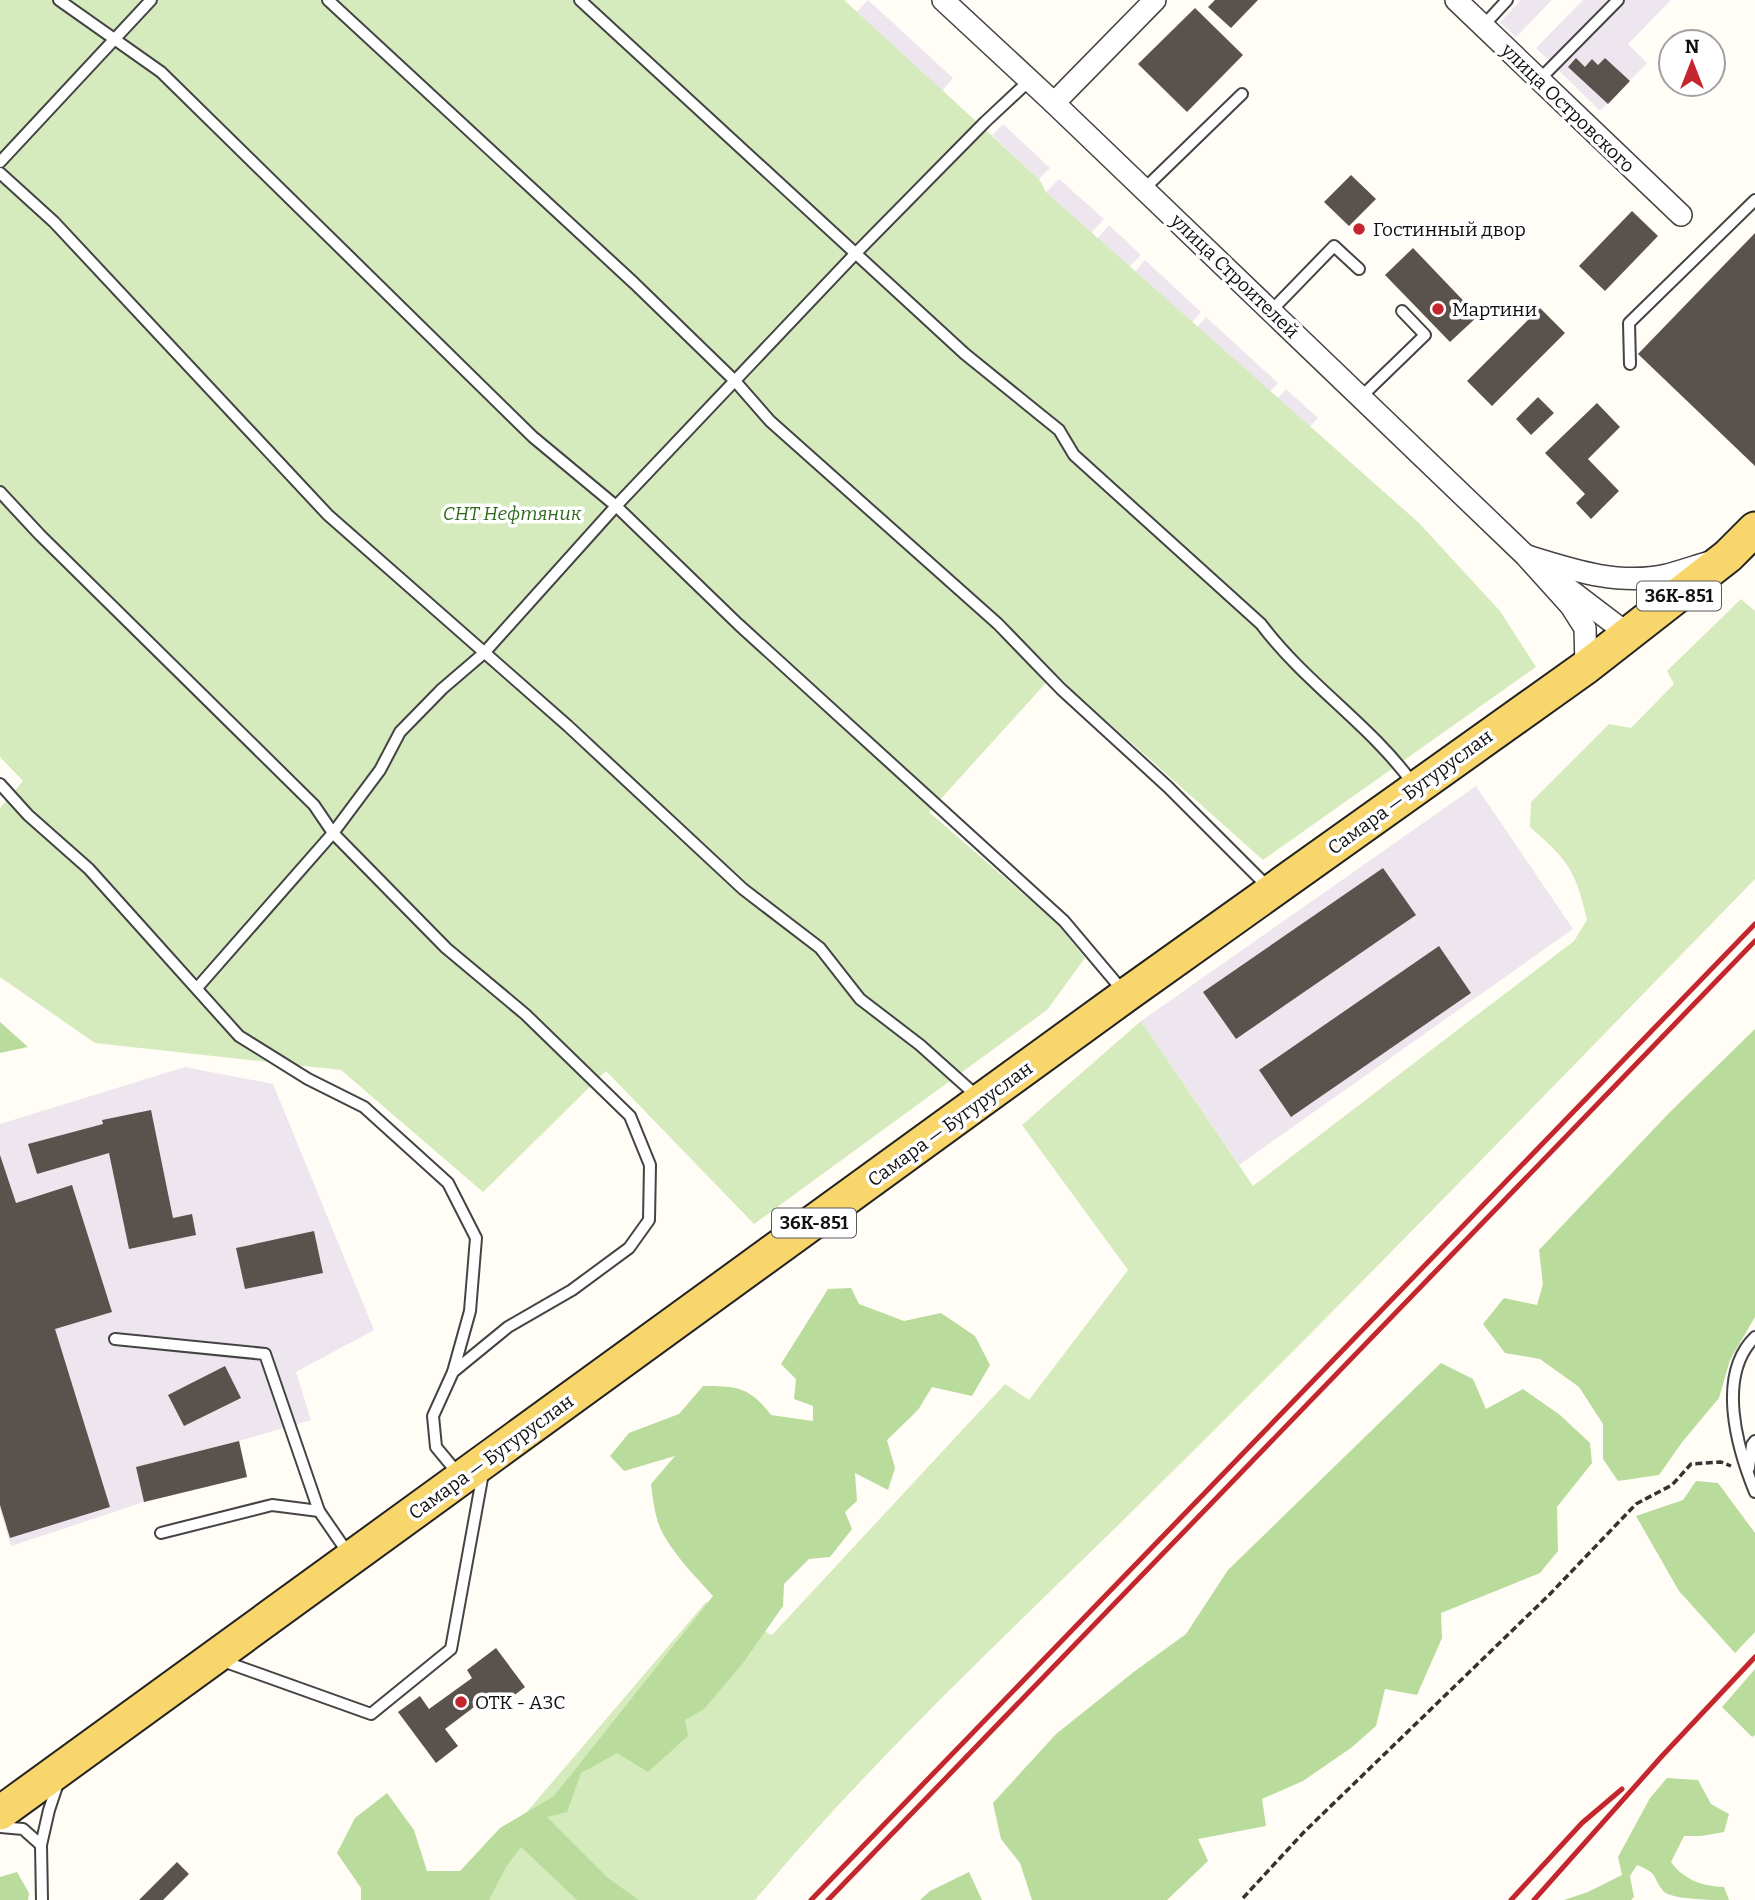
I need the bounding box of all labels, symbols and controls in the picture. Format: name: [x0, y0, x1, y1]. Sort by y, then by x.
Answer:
north arrow: [1657, 28, 1727, 98]
text: N: [1685, 35, 1700, 58]
street label: улица Островского: [1496, 38, 1639, 178]
street label: улица Строителей: [1165, 208, 1304, 343]
place label: Гостинный двор: [1373, 218, 1526, 241]
marker: Гостинный двор: [1351, 221, 1367, 237]
place label: Мартини: [1452, 298, 1537, 321]
marker: Мартини: [1430, 301, 1446, 317]
park label: СНТ Нефтяник: [443, 502, 582, 525]
road number: 36К-851: [1637, 582, 1721, 610]
street label: Самара — Бугуруслан: [1323, 725, 1497, 859]
street label: Самара — Бугуруслан: [863, 1057, 1037, 1191]
road number: 36К-851: [772, 1208, 856, 1238]
street label: Самара — Бугуруслан: [404, 1390, 578, 1524]
place label: ОТК - АЗС: [475, 1691, 565, 1714]
marker: ОТК - АЗС: [453, 1694, 469, 1710]

